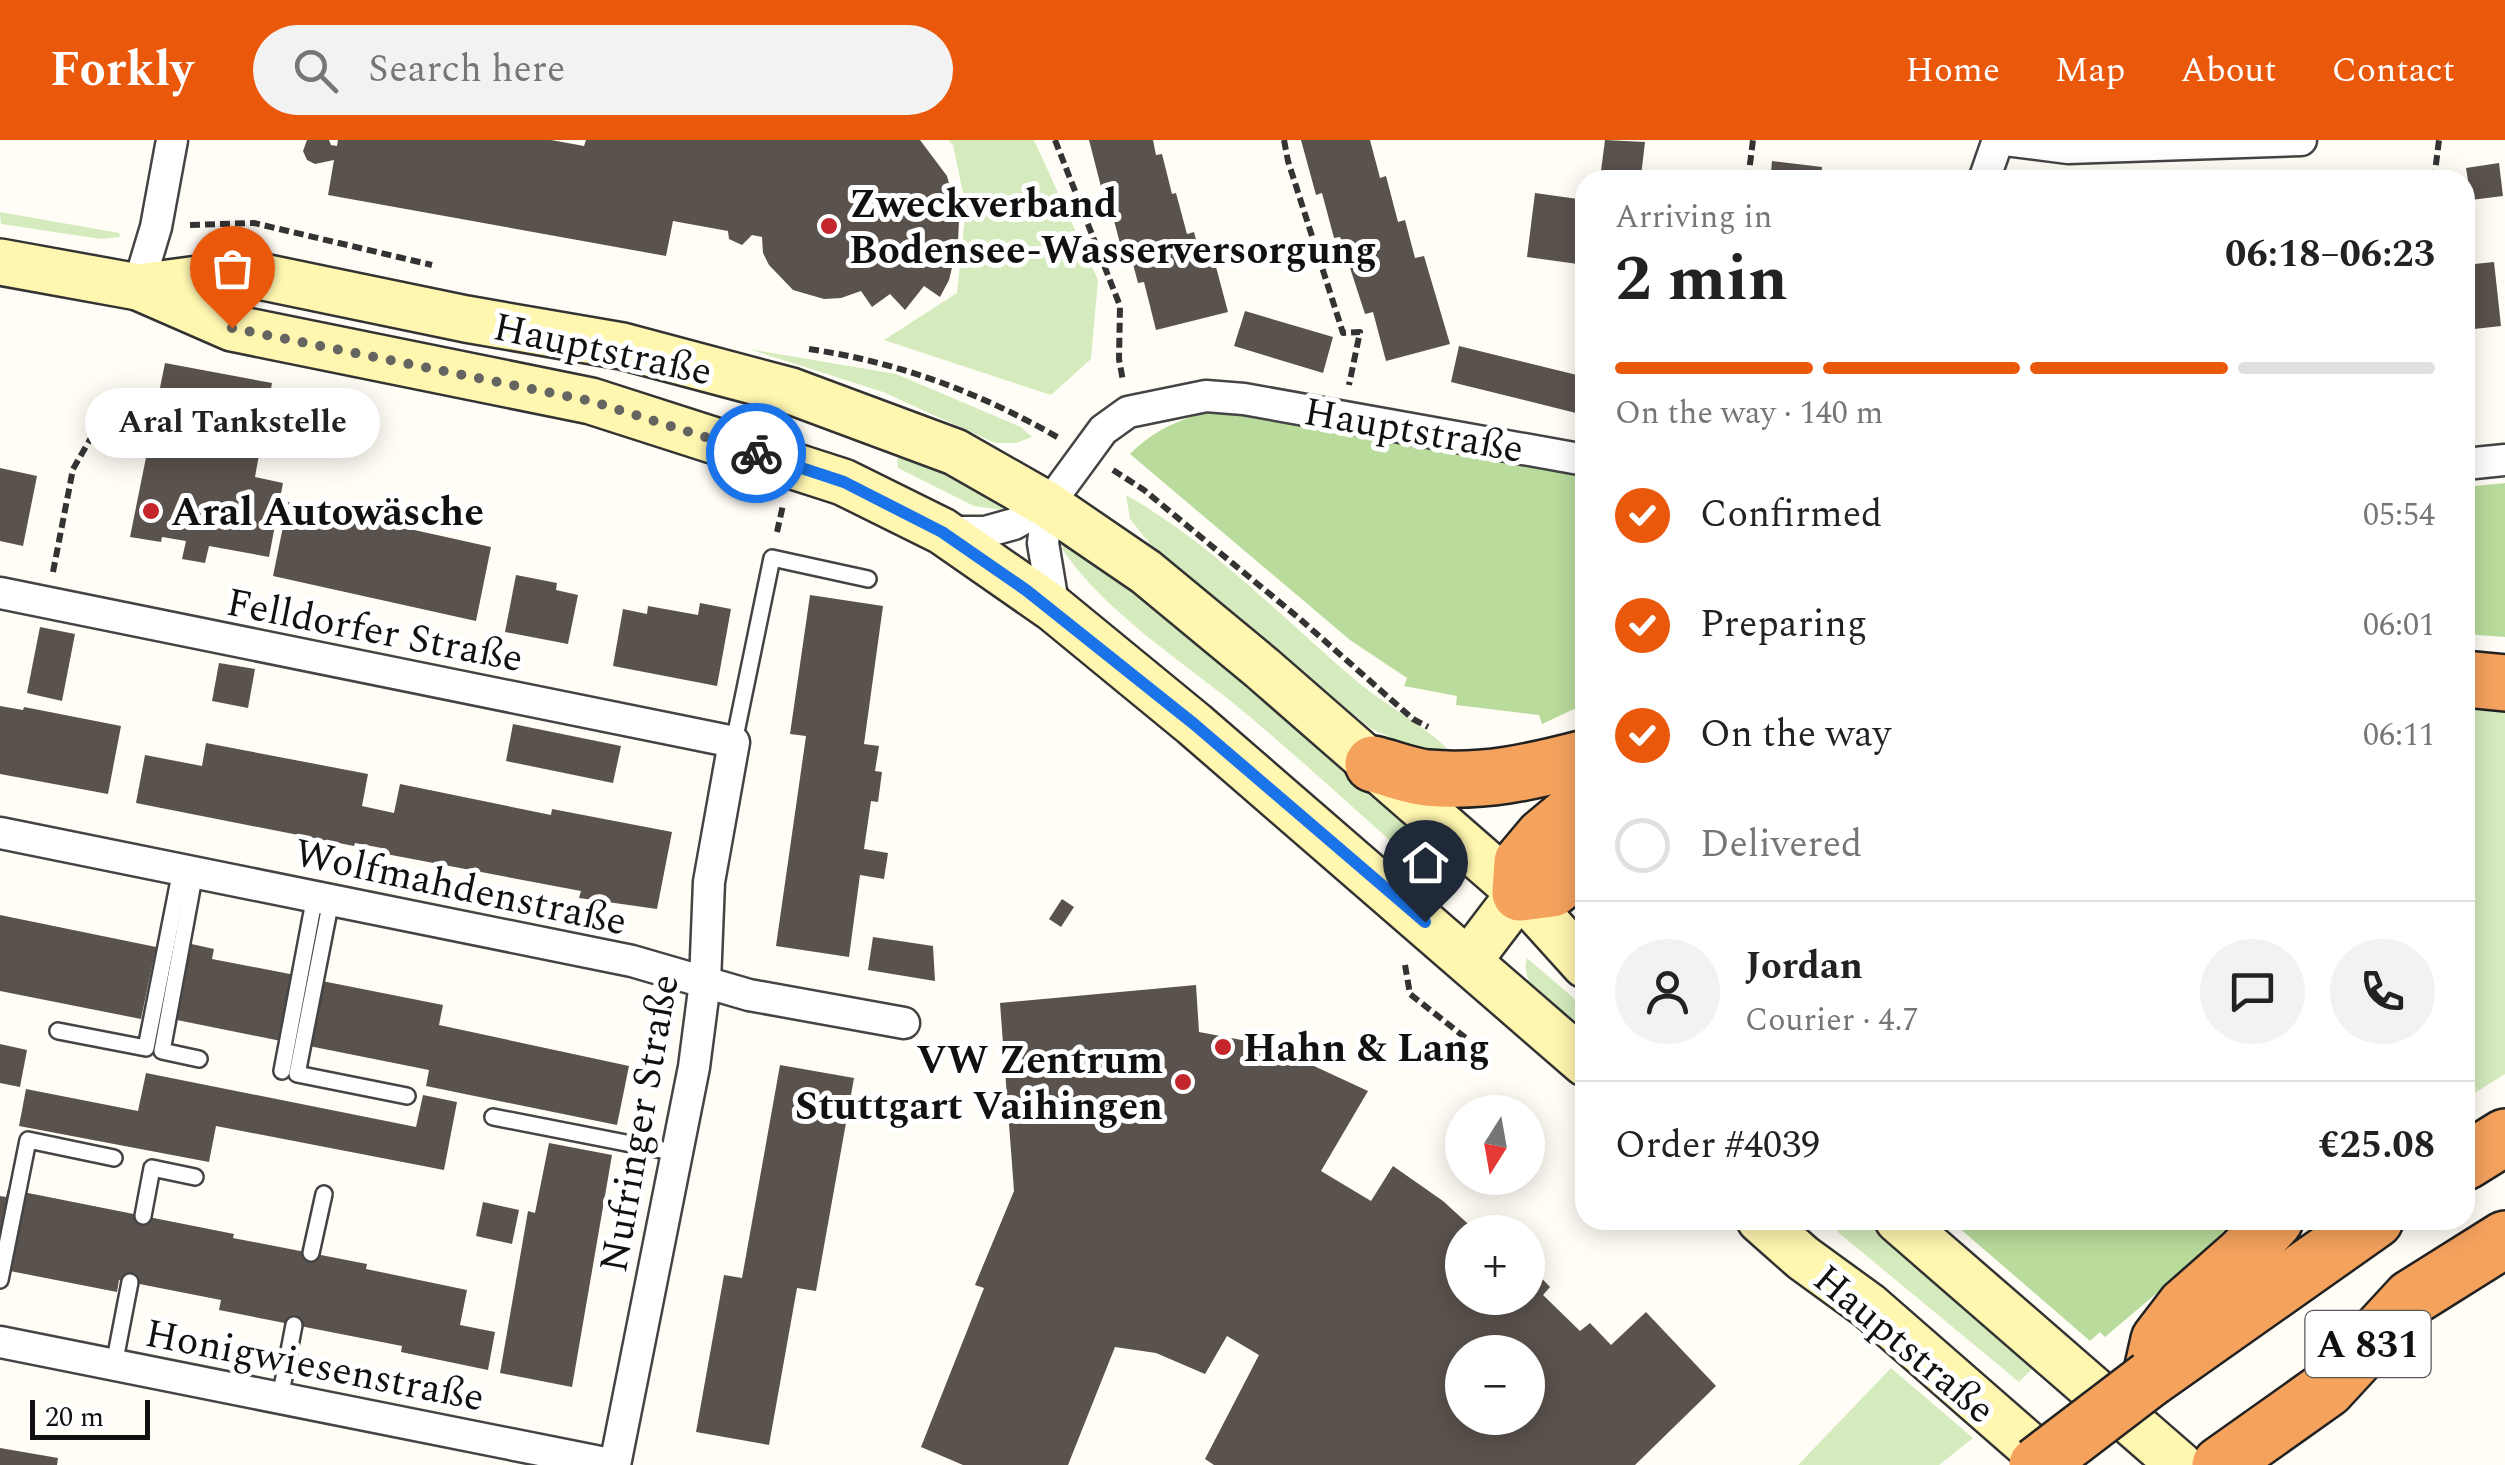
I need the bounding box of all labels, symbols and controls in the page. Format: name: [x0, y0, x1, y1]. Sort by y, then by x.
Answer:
search box: [253, 25, 953, 115]
text: Forkly: [50, 34, 193, 107]
text: Search here: [368, 41, 565, 99]
icon: search: [288, 43, 343, 98]
text: Home: [1906, 44, 2000, 97]
text: Map: [2055, 44, 2125, 97]
text: About: [2180, 44, 2277, 97]
text: Contact: [2332, 44, 2455, 97]
place label: Zweckverband Bodensee-Wasserversorgung: [849, 175, 1377, 282]
text: Arriving in: [1615, 193, 1772, 242]
marker: Zweckverband Bodensee-Wasserversorgung: [818, 215, 840, 237]
pin: [190, 226, 275, 329]
text: 06:18–06:23: [2225, 226, 2435, 284]
text: 2 min: [1615, 230, 1788, 329]
icon: bag: [205, 241, 260, 296]
street label: Hauptstraße: [488, 298, 717, 403]
street label: Hauptstraße: [1299, 382, 1528, 481]
callout: Aral Tankstelle: [84, 388, 380, 458]
text: On the way · 140 m: [1615, 389, 1883, 438]
text: Aral Tankstelle: [118, 398, 347, 447]
courier: [706, 403, 806, 503]
icon: bike: [729, 426, 784, 481]
place label: Aral Autowäsche: [171, 483, 484, 544]
text: Confirmed: [1700, 486, 1882, 544]
icon: check: [1615, 488, 1670, 543]
text: 05:54: [2363, 491, 2435, 540]
marker: Aral Autowäsche: [140, 500, 162, 522]
street label: Felldorfer Straße: [221, 573, 528, 690]
text: Preparing: [1700, 596, 1867, 654]
icon: check: [1615, 598, 1670, 653]
text: 06:01: [2363, 601, 2435, 650]
text: On the way: [1700, 706, 1891, 764]
icon: check: [1615, 708, 1670, 763]
text: 06:11: [2363, 711, 2435, 760]
text: Delivered: [1700, 816, 1862, 874]
pin: [1383, 820, 1468, 923]
street label: Wolfmahdenstraße: [289, 823, 632, 953]
icon: home: [1398, 835, 1453, 890]
text: Jordan: [1745, 938, 1863, 996]
button: person: [1615, 939, 1720, 1044]
button: chat: [2200, 939, 2305, 1044]
button: phone: [2330, 939, 2435, 1044]
street label: Nufringer Straße: [584, 970, 697, 1277]
text: Courier · 4.7: [1745, 996, 1918, 1045]
place label: Hahn & Lang: [1243, 1019, 1490, 1080]
place label: VW Zentrum Stuttgart Vaihingen: [795, 1031, 1163, 1138]
marker: Hahn & Lang: [1212, 1036, 1234, 1058]
marker: VW Zentrum Stuttgart Vaihingen: [1172, 1071, 1194, 1093]
north arrow: [1445, 1095, 1545, 1195]
map controls: [1445, 1095, 1545, 1435]
text: Order #4039: [1615, 1117, 1820, 1175]
text: €25.08: [2318, 1117, 2435, 1175]
button: +: [1445, 1215, 1545, 1315]
street label: Hauptstraße: [1799, 1250, 2008, 1440]
street label: Honigwiesenstraße: [140, 1304, 489, 1429]
road number: A 831: [2306, 1311, 2430, 1377]
button: −: [1445, 1335, 1545, 1435]
scale bar: [30, 1395, 150, 1440]
text: 20 m: [45, 1396, 104, 1439]

